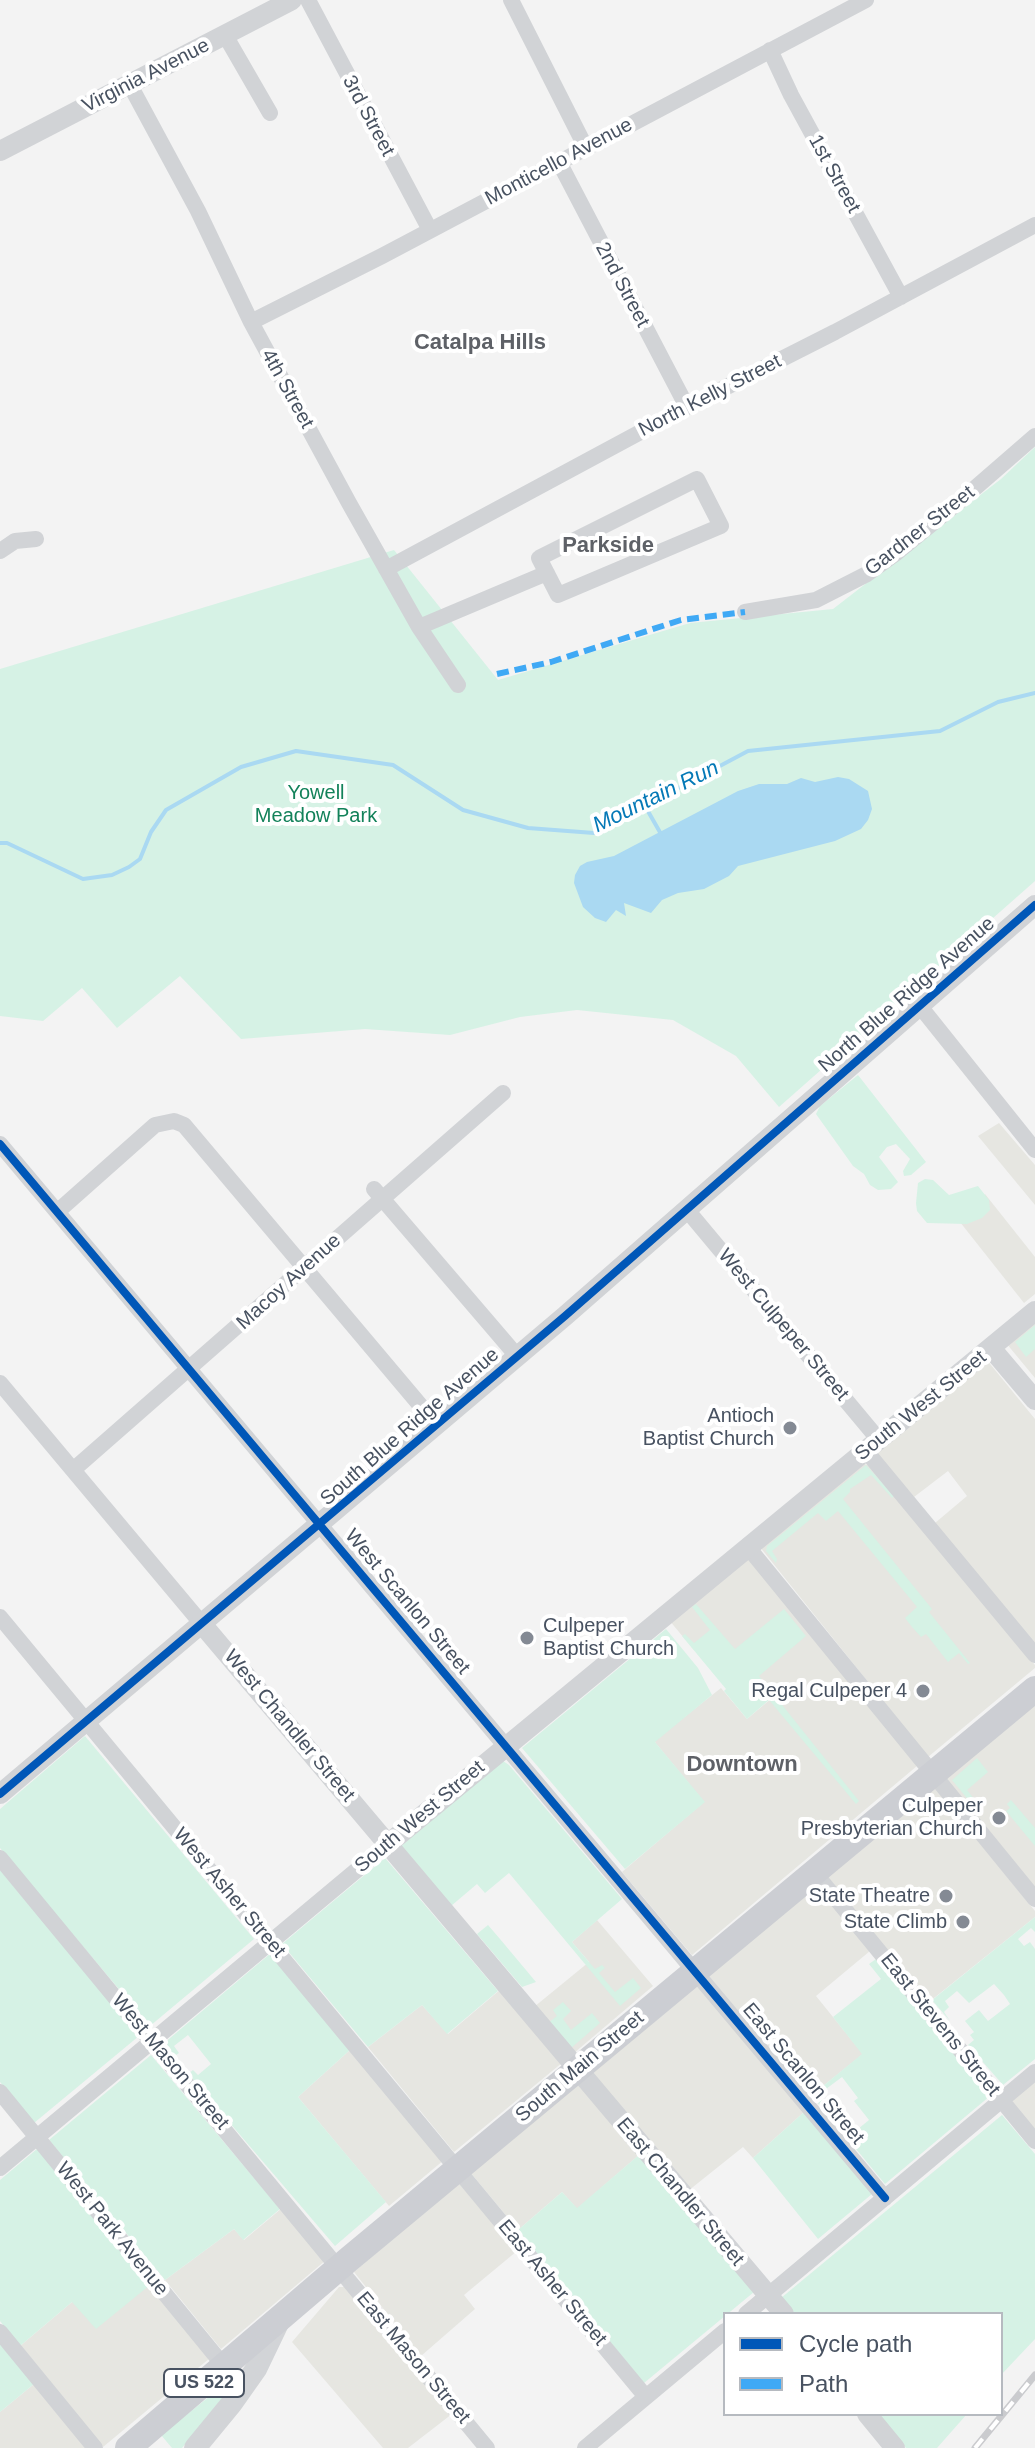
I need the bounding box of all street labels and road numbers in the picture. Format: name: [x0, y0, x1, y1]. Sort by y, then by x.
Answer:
street label: Virginia Avenue: [78, 34, 214, 118]
street label: 3rd Street: [337, 72, 399, 160]
street label: Monticello Avenue: [481, 113, 637, 211]
street label: 1st Street: [803, 131, 865, 217]
street label: 2nd Street: [590, 239, 654, 331]
street label: 4th Street: [255, 345, 319, 433]
street label: North Kelly Street: [635, 350, 785, 442]
street label: Gardner Street: [860, 481, 980, 581]
street label: North Blue Ridge Avenue: [814, 912, 1000, 1078]
street label: Macoy Avenue: [232, 1229, 346, 1335]
street label: West Culpeper Street: [712, 1244, 854, 1406]
street label: South Blue Ridge Avenue: [316, 1343, 504, 1511]
street label: South West Street: [851, 1346, 991, 1466]
street label: West Scanlon Street: [339, 1525, 475, 1679]
street label: West Chandler Street: [218, 1645, 360, 1807]
street label: South West Street: [350, 1756, 490, 1878]
street label: West Asher Street: [168, 1823, 290, 1963]
street label: East Stevens Street: [875, 1949, 1005, 2101]
street label: West Mason Street: [106, 1989, 234, 2135]
street label: East Scanlon Street: [737, 1999, 869, 2149]
street label: South Main Street: [511, 2006, 649, 2128]
street label: East Chandler Street: [611, 2113, 749, 2271]
street label: West Park Avenue: [51, 2157, 173, 2301]
street label: East Asher Street: [492, 2215, 612, 2351]
street label: East Mason Street: [351, 2287, 475, 2429]
road number: US 522: [164, 2369, 244, 2397]

